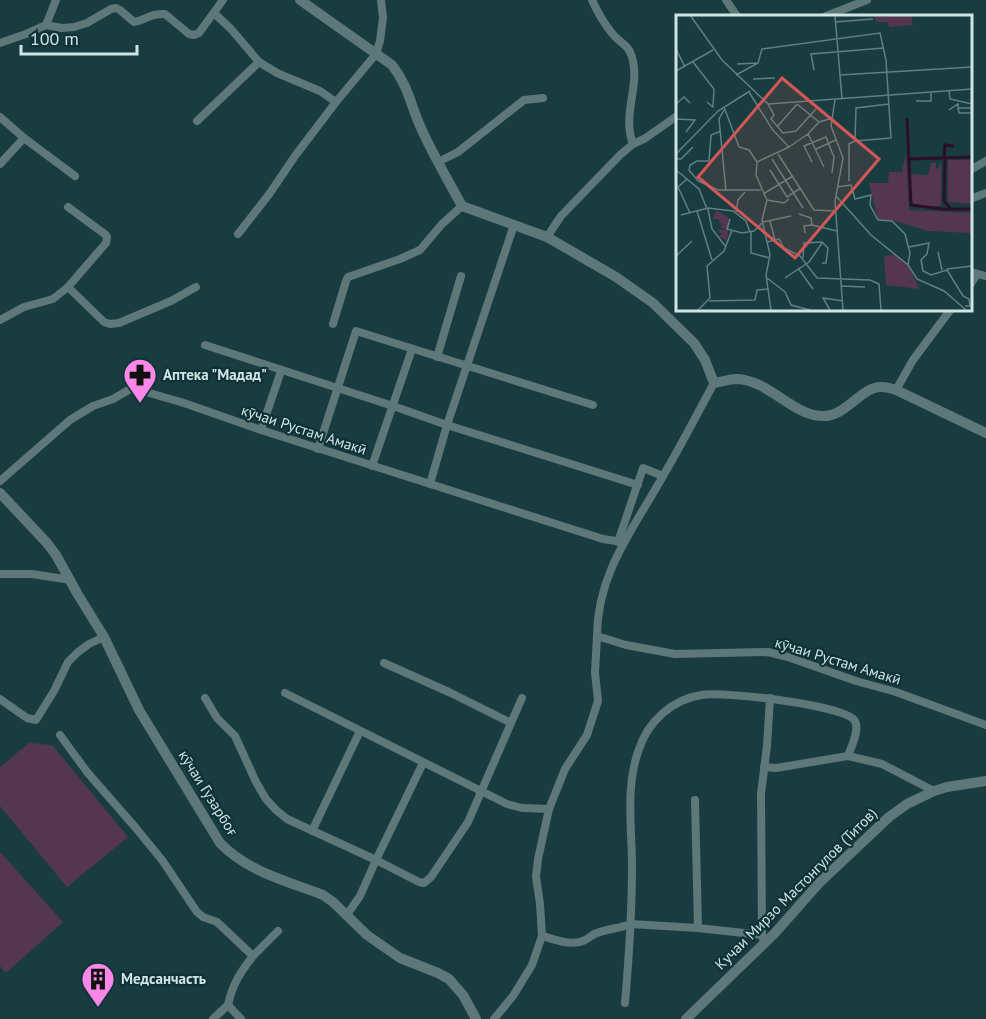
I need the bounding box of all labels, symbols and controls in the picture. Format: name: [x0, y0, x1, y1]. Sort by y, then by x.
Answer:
inset map: [676, 15, 971, 310]
scale bar: [21, 18, 136, 56]
text: 100 m: [30, 27, 79, 50]
pharmacy icon: Аптека "Мадад": [122, 357, 158, 404]
place label: Аптека "Мадад": [163, 365, 267, 384]
street label: кӯчаи Рустам Амакӣ: [239, 400, 369, 459]
street label: кӯчаи Рустам Амакӣ: [773, 632, 903, 689]
street label: кӯчаи Гузарбоғ: [175, 747, 242, 839]
street label: Кучаи Мирзо Мастонгулов (Титов): [711, 804, 881, 974]
building icon: Медсанчасть: [80, 961, 116, 1008]
place label: Медсанчасть: [121, 969, 207, 988]

